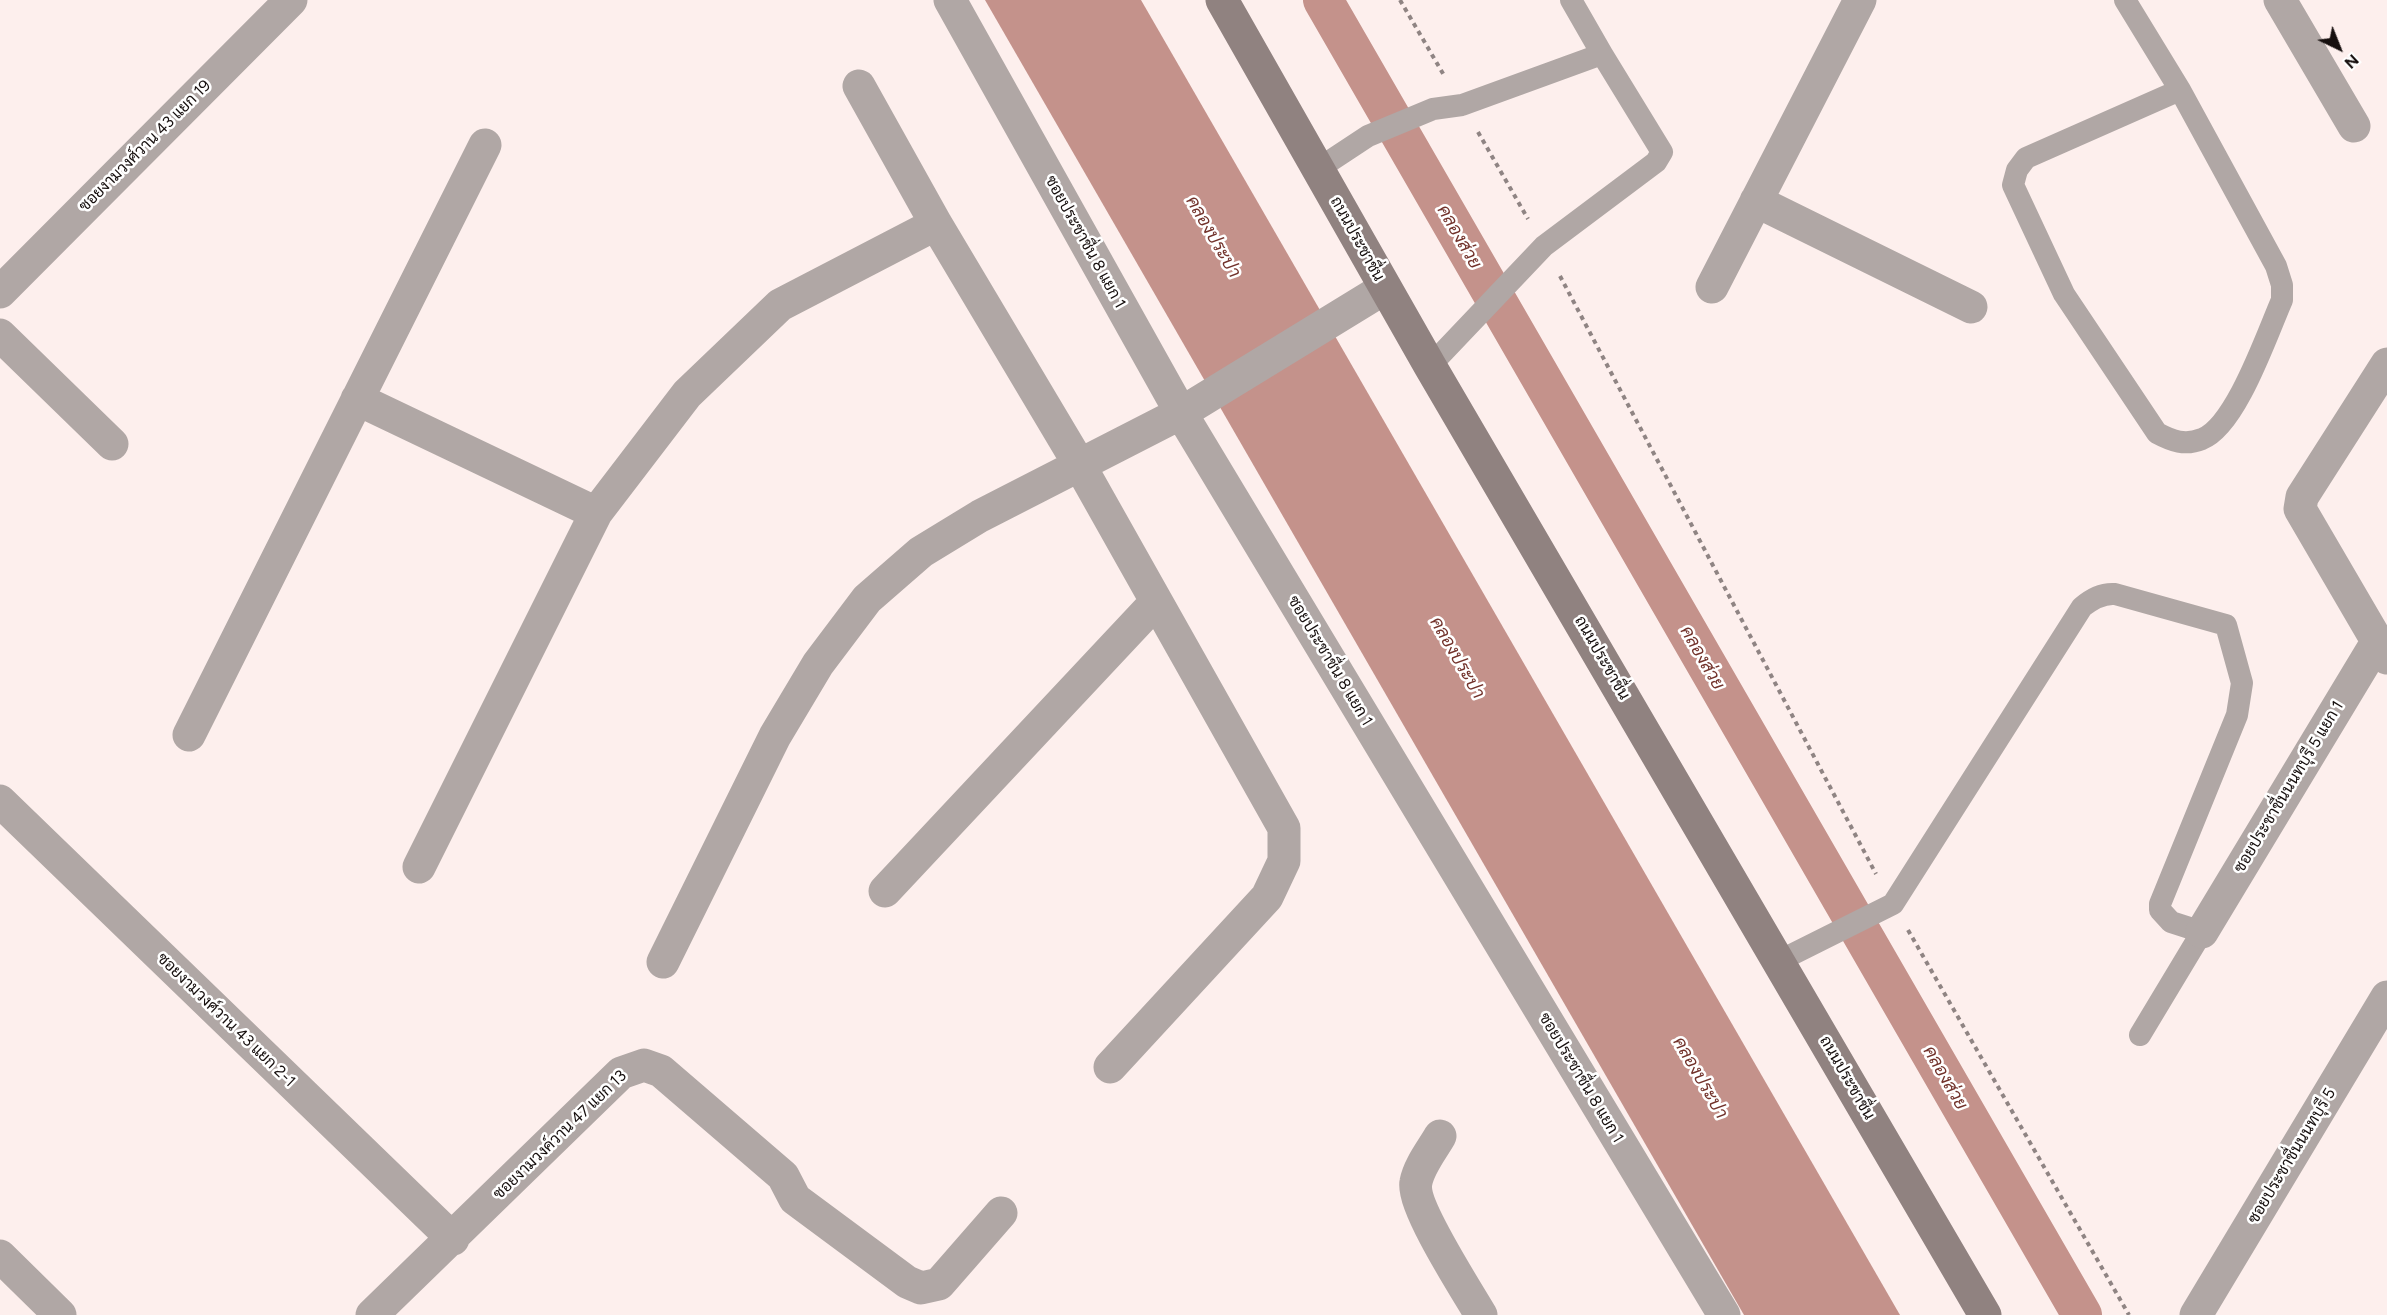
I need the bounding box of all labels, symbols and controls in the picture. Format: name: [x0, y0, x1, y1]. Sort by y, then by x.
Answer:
north arrow: [2309, 18, 2369, 78]
text: N: [2341, 50, 2363, 73]
street label: ซอยงามวงศ์วาน 43 แยก 19: [75, 76, 215, 216]
street label: ซอยประชาชื่น 8 แยก 1: [1041, 172, 1129, 312]
water label: คลองประปา: [1181, 192, 1245, 282]
street label: ถนนประชาชื่น: [1326, 193, 1388, 285]
water label: คลองส่วย: [1432, 201, 1486, 273]
street label: ซอยประชาชื่น 8 แยก 1: [1284, 592, 1376, 730]
water label: คลองประปา: [1425, 613, 1489, 703]
street label: ถนนประชาชื่น: [1570, 613, 1634, 703]
water label: คลองส่วย: [1675, 622, 1729, 694]
street label: ซอยประชาชื่นนนทบุรี 5 แยก 1: [2230, 698, 2348, 876]
street label: ซอยงามวงศ์วาน 43 แยก 2-1: [153, 949, 299, 1091]
street label: ซอยประชาชื่น 8 แยก 1: [1535, 1009, 1627, 1147]
water label: คลองประปา: [1668, 1033, 1732, 1123]
street label: ถนนประชาชื่น: [1815, 1033, 1879, 1123]
water label: คลองส่วย: [1918, 1042, 1972, 1114]
street label: ซอยงามวงค์วาน 47 แยก 13: [489, 1066, 631, 1204]
street label: ซอยประชาชื่นนนทบุรี 5: [2244, 1085, 2340, 1227]

